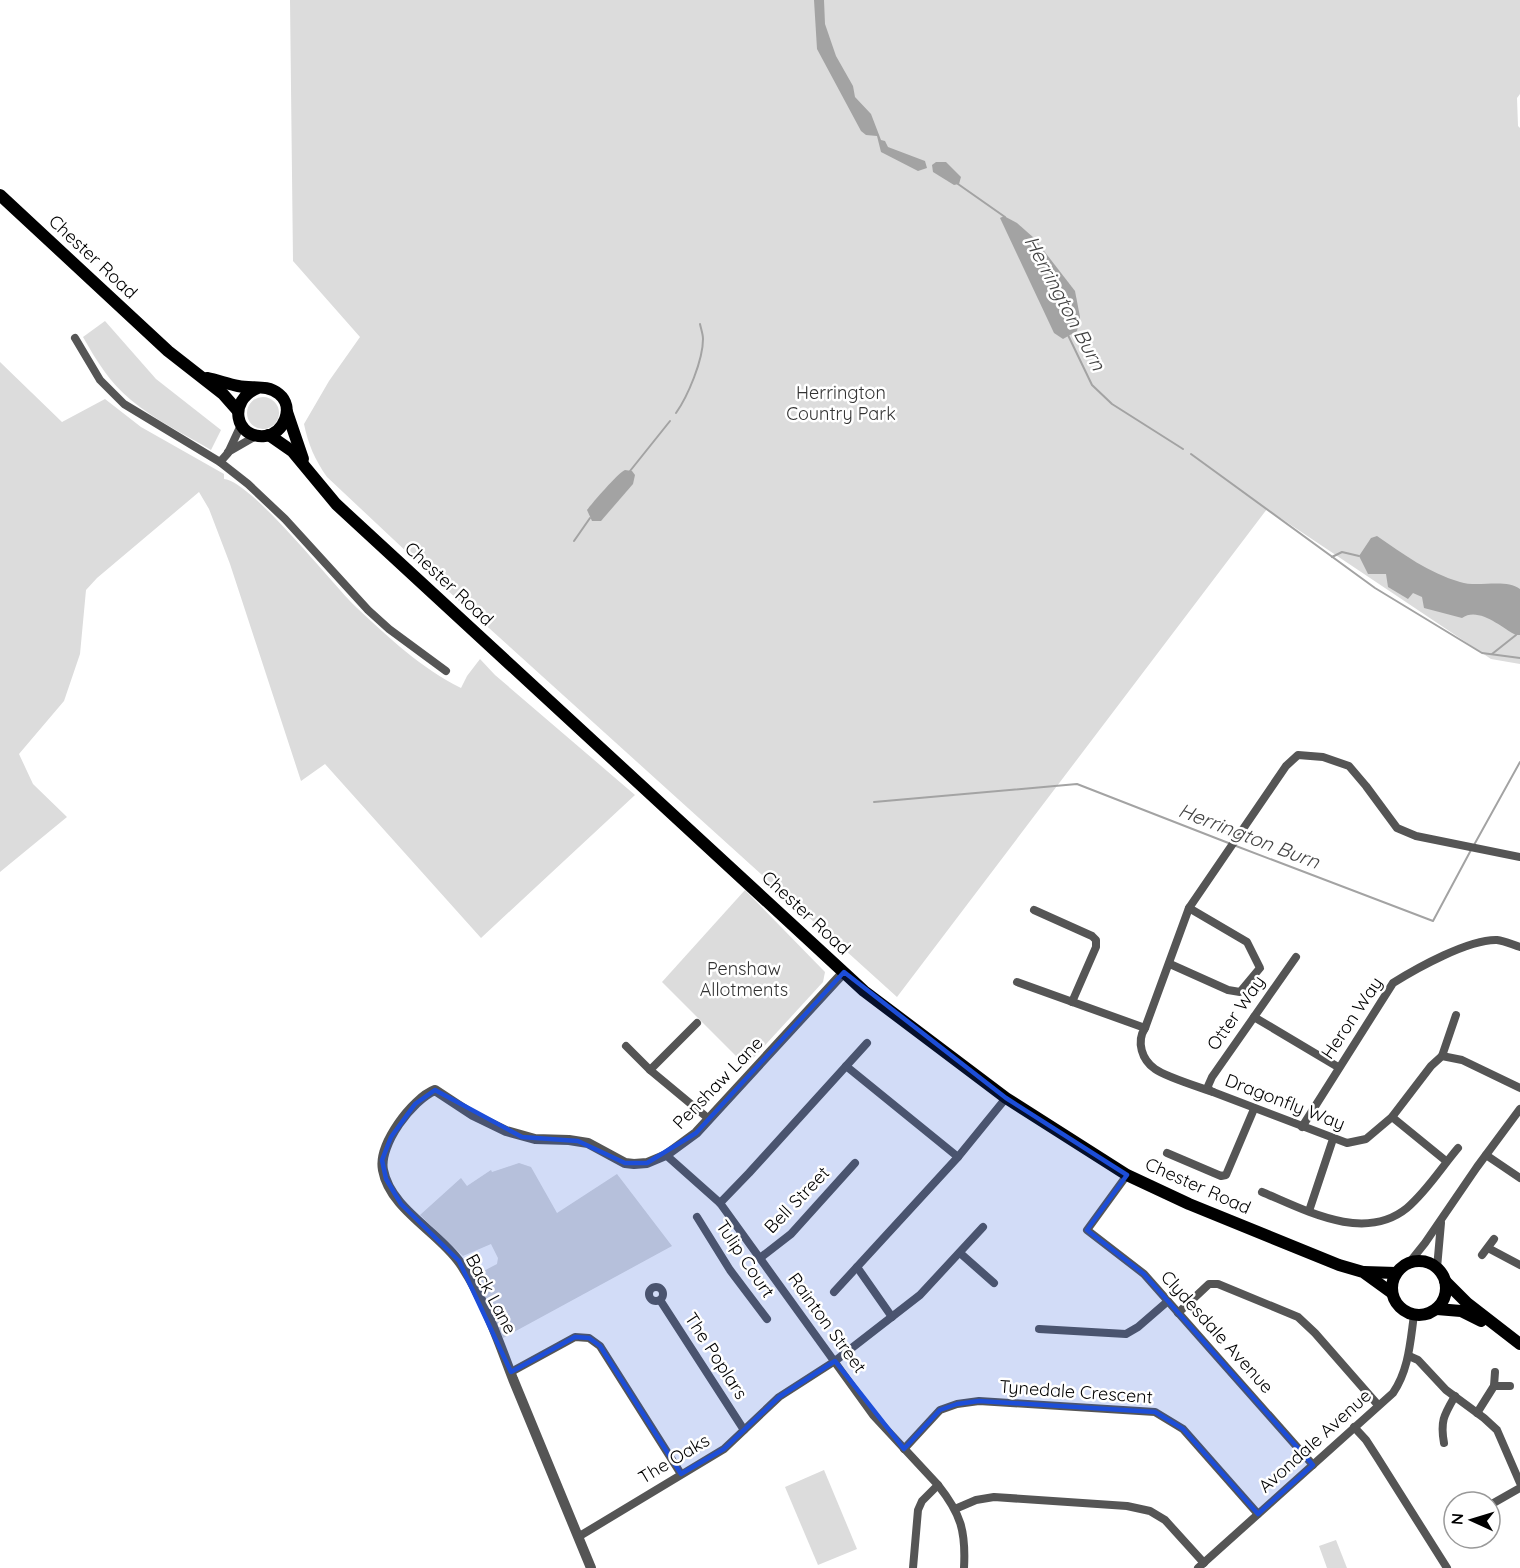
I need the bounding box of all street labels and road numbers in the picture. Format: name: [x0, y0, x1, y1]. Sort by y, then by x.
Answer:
street label: Chester Road: [44, 210, 143, 304]
street label: Chester Road: [400, 537, 499, 631]
street label: Chester Road: [757, 866, 856, 960]
street label: Otter Way: [1201, 971, 1270, 1055]
street label: Heron Way: [1316, 972, 1387, 1063]
street label: Penshaw Lane: [668, 1031, 768, 1134]
street label: Dragonfly Way: [1222, 1068, 1348, 1135]
street label: Chester Road: [1142, 1152, 1255, 1219]
street label: Bell Street: [759, 1161, 834, 1238]
street label: Tulip Court: [711, 1216, 780, 1302]
street label: Back Lane: [461, 1250, 522, 1338]
street label: Clydesdale Avenue: [1156, 1265, 1279, 1398]
street label: Rainton Street: [783, 1268, 872, 1377]
street label: The Poplars: [680, 1308, 753, 1403]
street label: Tynedale Crescent: [999, 1375, 1154, 1408]
street label: Avondale Avenue: [1253, 1384, 1376, 1497]
street label: The Oaks: [634, 1428, 713, 1489]

